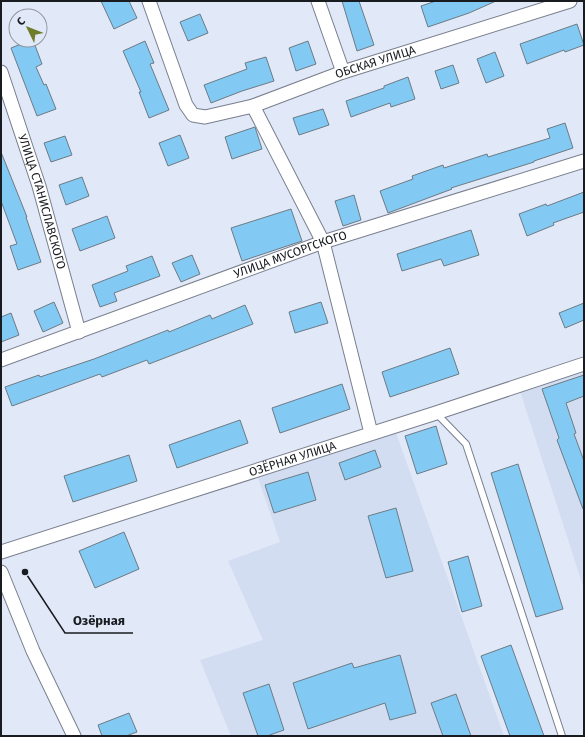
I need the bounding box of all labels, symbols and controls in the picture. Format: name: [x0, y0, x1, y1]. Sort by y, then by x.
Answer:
north arrow: [8, 8, 48, 48]
text: С: [14, 14, 28, 28]
street label: ОБСКАЯ УЛИЦА: [333, 43, 417, 81]
street label: УЛИЦА СТАНИСЛАВСКОГО: [15, 132, 68, 271]
street label: УЛИЦА МУСОРГСКОГО: [232, 228, 349, 281]
street label: ОЗЁРНАЯ УЛИЦА: [247, 438, 338, 479]
callout: Озёрная: [65, 608, 133, 633]
text: Озёрная: [73, 613, 125, 628]

